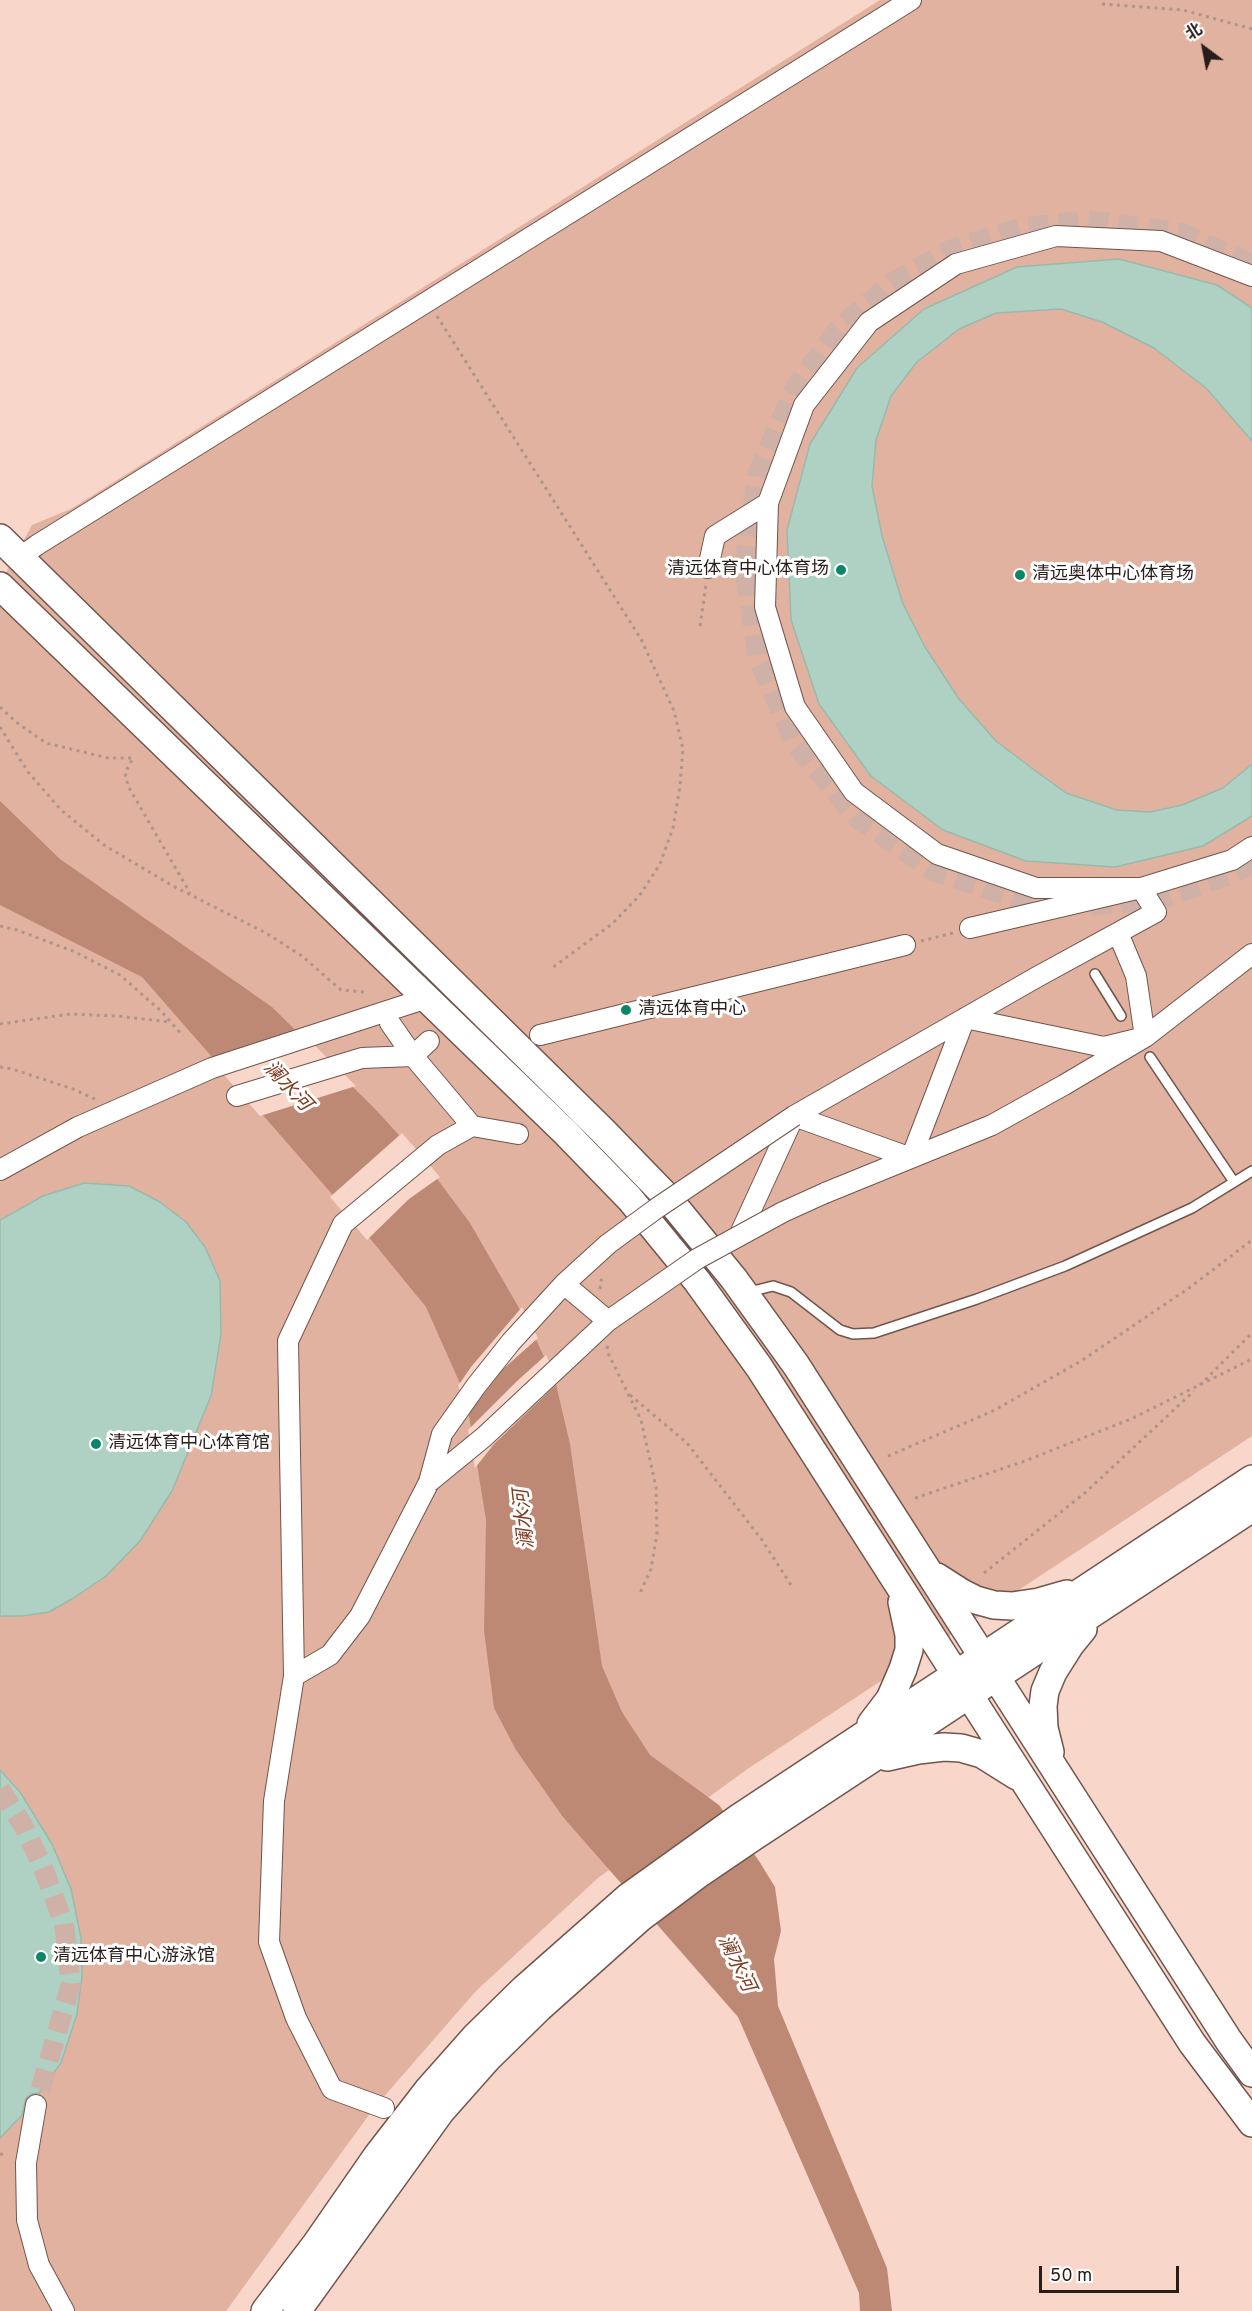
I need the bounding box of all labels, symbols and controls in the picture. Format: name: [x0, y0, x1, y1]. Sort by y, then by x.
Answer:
north arrow: [1174, 18, 1234, 78]
text: 北: [1182, 20, 1207, 45]
place label: 清远体育中心体育场: [667, 559, 829, 581]
marker: 清远体育中心体育场: [834, 563, 848, 577]
place label: 清远奥体中心体育场: [1032, 564, 1194, 586]
marker: 清远奥体中心体育场: [1013, 568, 1027, 582]
place label: 清远体育中心: [638, 999, 746, 1021]
marker: 清远体育中心: [619, 1003, 633, 1017]
water label: 澜水河: [257, 1057, 315, 1117]
place label: 清远体育中心体育馆: [108, 1433, 270, 1455]
marker: 清远体育中心体育馆: [89, 1437, 103, 1451]
water label: 澜水河: [511, 1488, 541, 1550]
water label: 澜水河: [711, 1932, 759, 1996]
place label: 清远体育中心游泳馆: [53, 1946, 215, 1968]
marker: 清远体育中心游泳馆: [34, 1950, 48, 1964]
scale bar: [1042, 2254, 1182, 2292]
text: 50 m: [1050, 2265, 1092, 2288]

